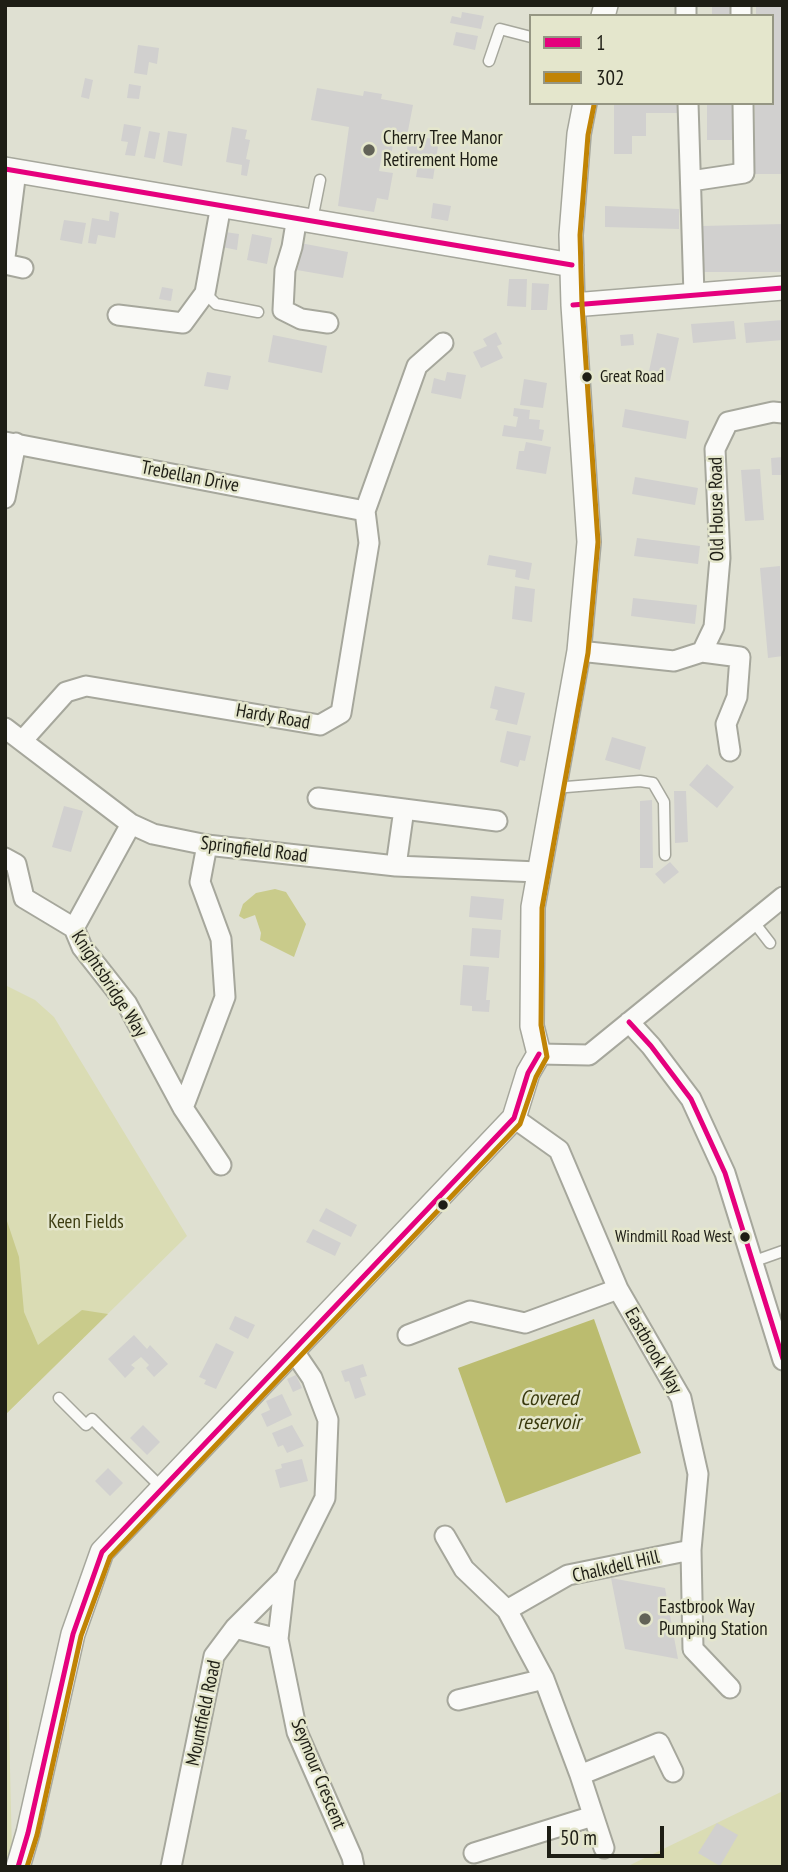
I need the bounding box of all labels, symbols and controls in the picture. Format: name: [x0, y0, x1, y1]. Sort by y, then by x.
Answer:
legend: [529, 14, 774, 105]
text: 1: [596, 29, 605, 56]
text: 302: [596, 64, 624, 91]
place label: Cherry Tree Manor Retirement Home: [383, 128, 503, 172]
marker: Cherry Tree Manor Retirement Home: [361, 142, 377, 158]
place label: Great Road: [600, 367, 664, 387]
marker: Great Road: [580, 370, 594, 384]
street label: Trebellan Drive: [139, 456, 241, 498]
street label: Old House Road: [705, 457, 729, 561]
street label: Hardy Road: [234, 699, 312, 735]
street label: Springfield Road: [199, 832, 309, 868]
street label: Knightsbridge Way: [66, 926, 152, 1042]
unlabelled marker: [436, 1198, 450, 1212]
park label: Keen Fields: [48, 1212, 124, 1234]
place label: Windmill Road West: [615, 1227, 732, 1247]
marker: Windmill Road West: [738, 1230, 752, 1244]
street label: Eastbrook Way: [619, 1304, 687, 1398]
water label: Covered reservoir: [517, 1386, 581, 1436]
street label: Chalkdell Hill: [570, 1546, 662, 1588]
place label: Eastbrook Way Pumping Station: [659, 1597, 767, 1641]
marker: Eastbrook Way Pumping Station: [637, 1611, 653, 1627]
street label: Mountfield Road: [182, 1658, 226, 1768]
street label: Seymour Crescent: [286, 1716, 350, 1832]
scale bar: [550, 1812, 667, 1856]
text: 50 m: [560, 1824, 597, 1851]

